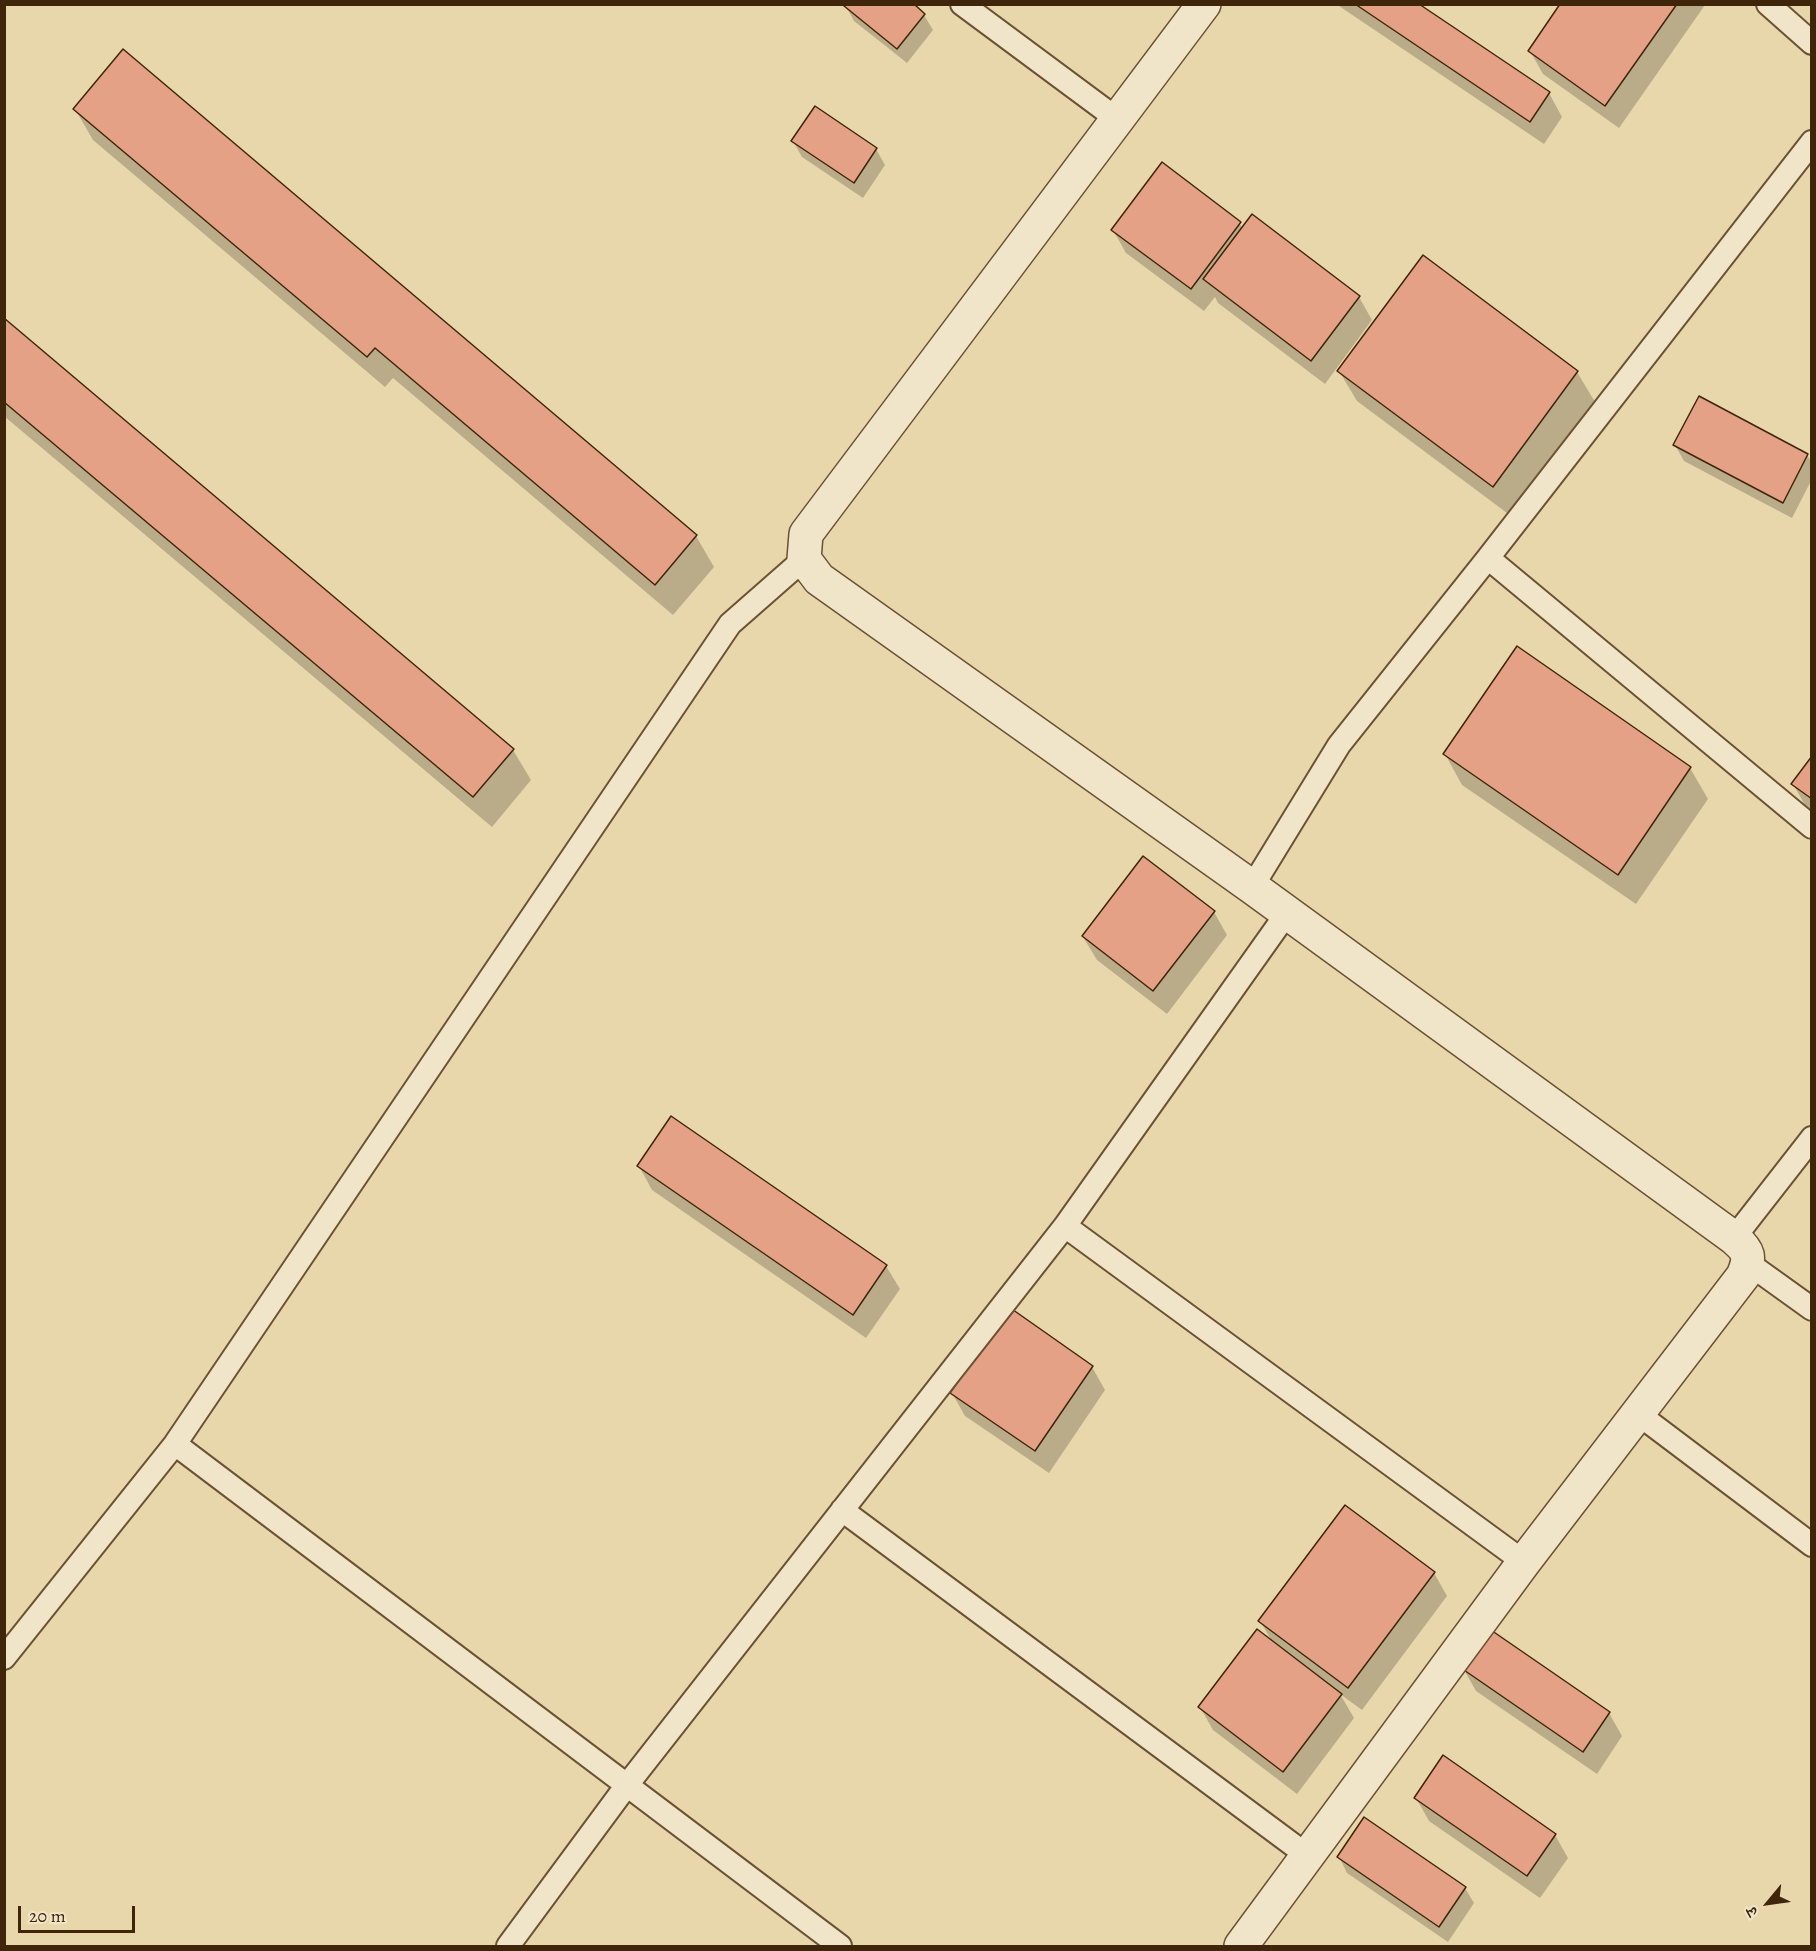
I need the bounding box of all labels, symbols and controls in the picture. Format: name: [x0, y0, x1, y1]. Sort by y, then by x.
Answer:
north arrow: [1738, 1873, 1798, 1933]
scale bar: [21, 1894, 138, 1932]
text: उ: [1741, 1903, 1764, 1921]
text: 20 m: [29, 1904, 66, 1928]

